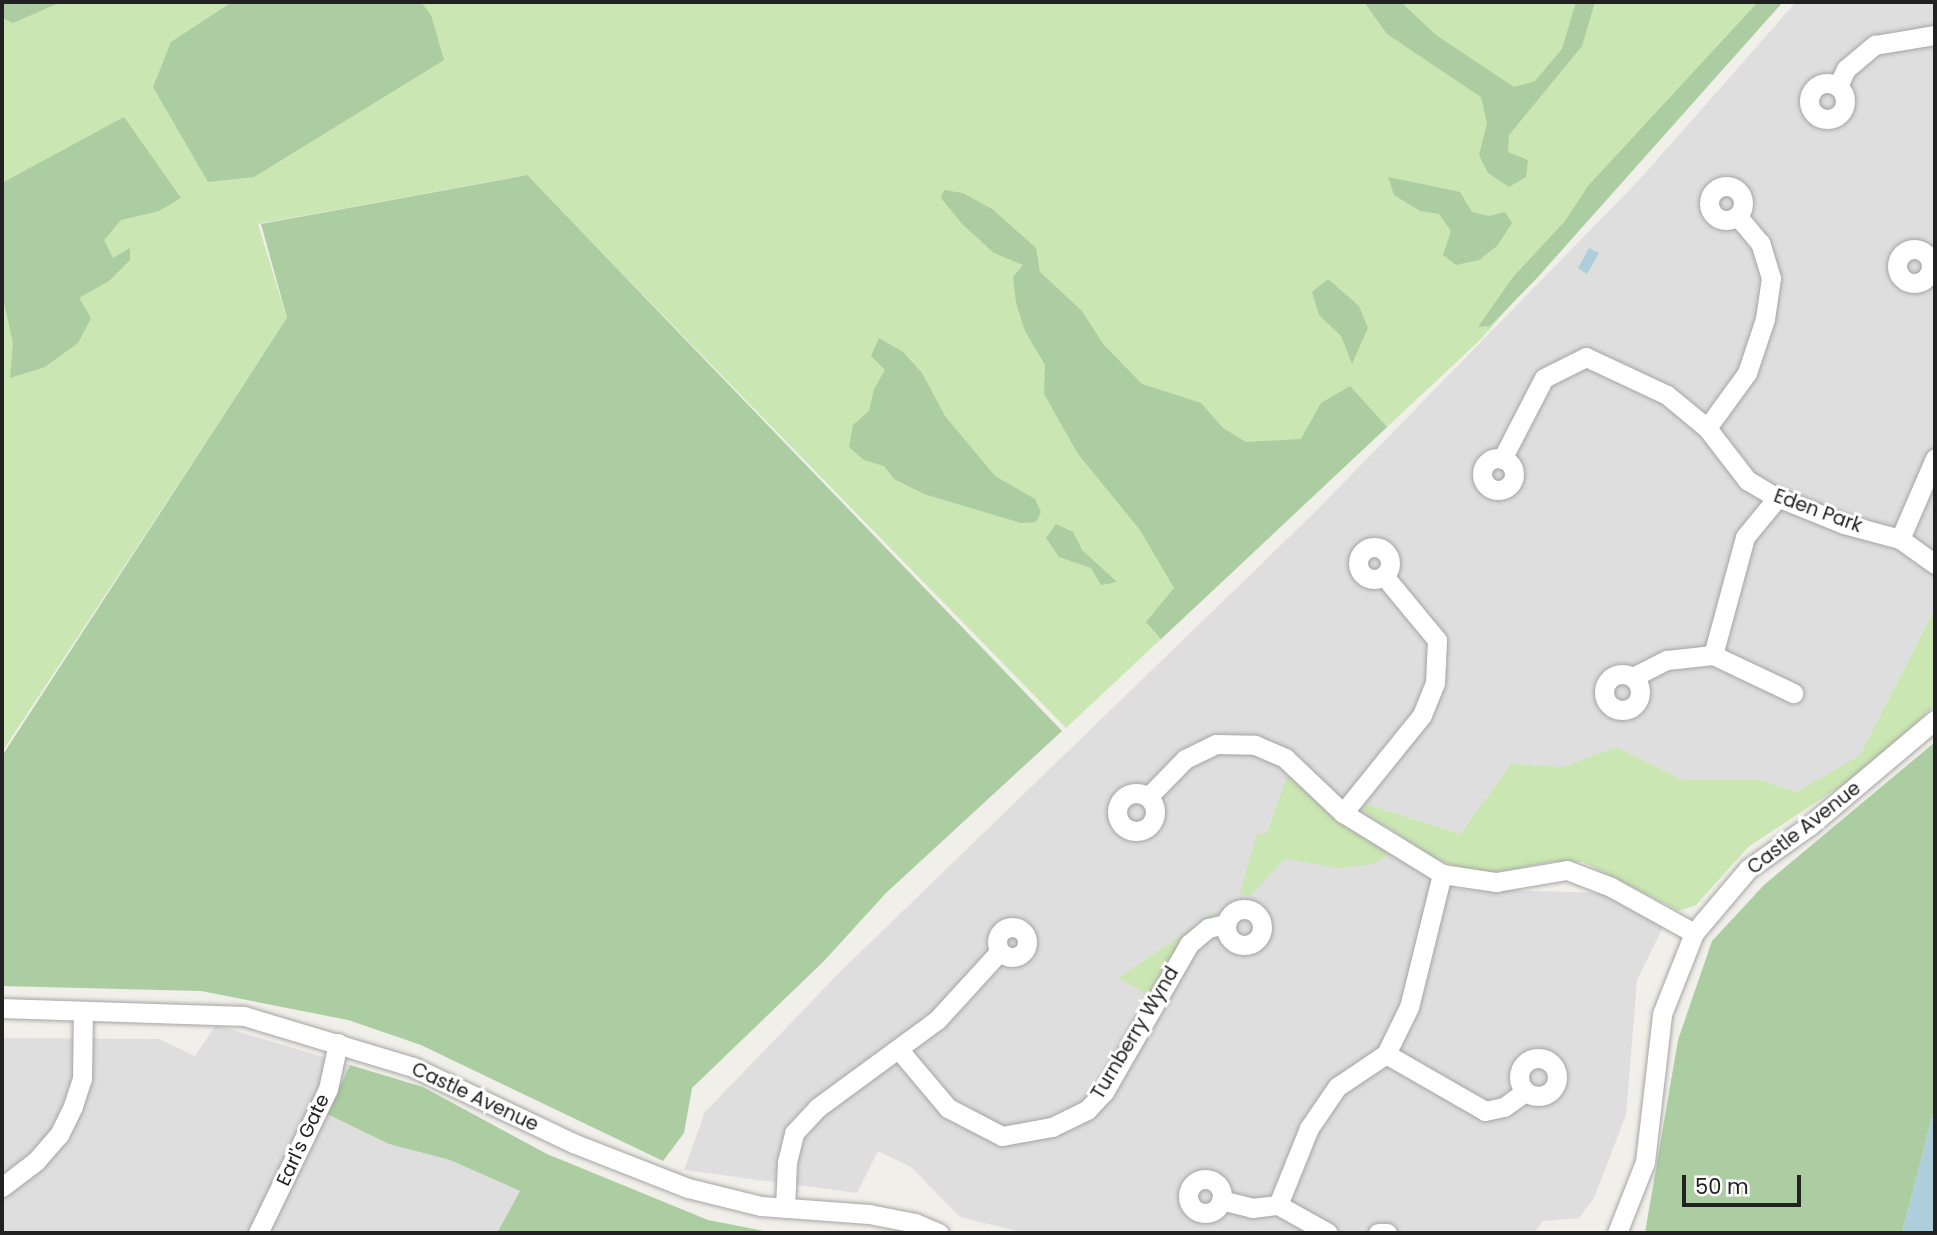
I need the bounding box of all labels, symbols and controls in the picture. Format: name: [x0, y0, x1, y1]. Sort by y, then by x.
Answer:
street label: Eden Park: [1771, 484, 1865, 538]
street label: Castle Avenue: [1743, 777, 1865, 879]
street label: Turnberry Wynd: [1086, 963, 1184, 1103]
street label: Castle Avenue: [408, 1058, 542, 1136]
street label: Earl's Gate: [272, 1090, 334, 1190]
scale bar: [1685, 1162, 1804, 1206]
text: 50 m: [1695, 1172, 1749, 1201]

